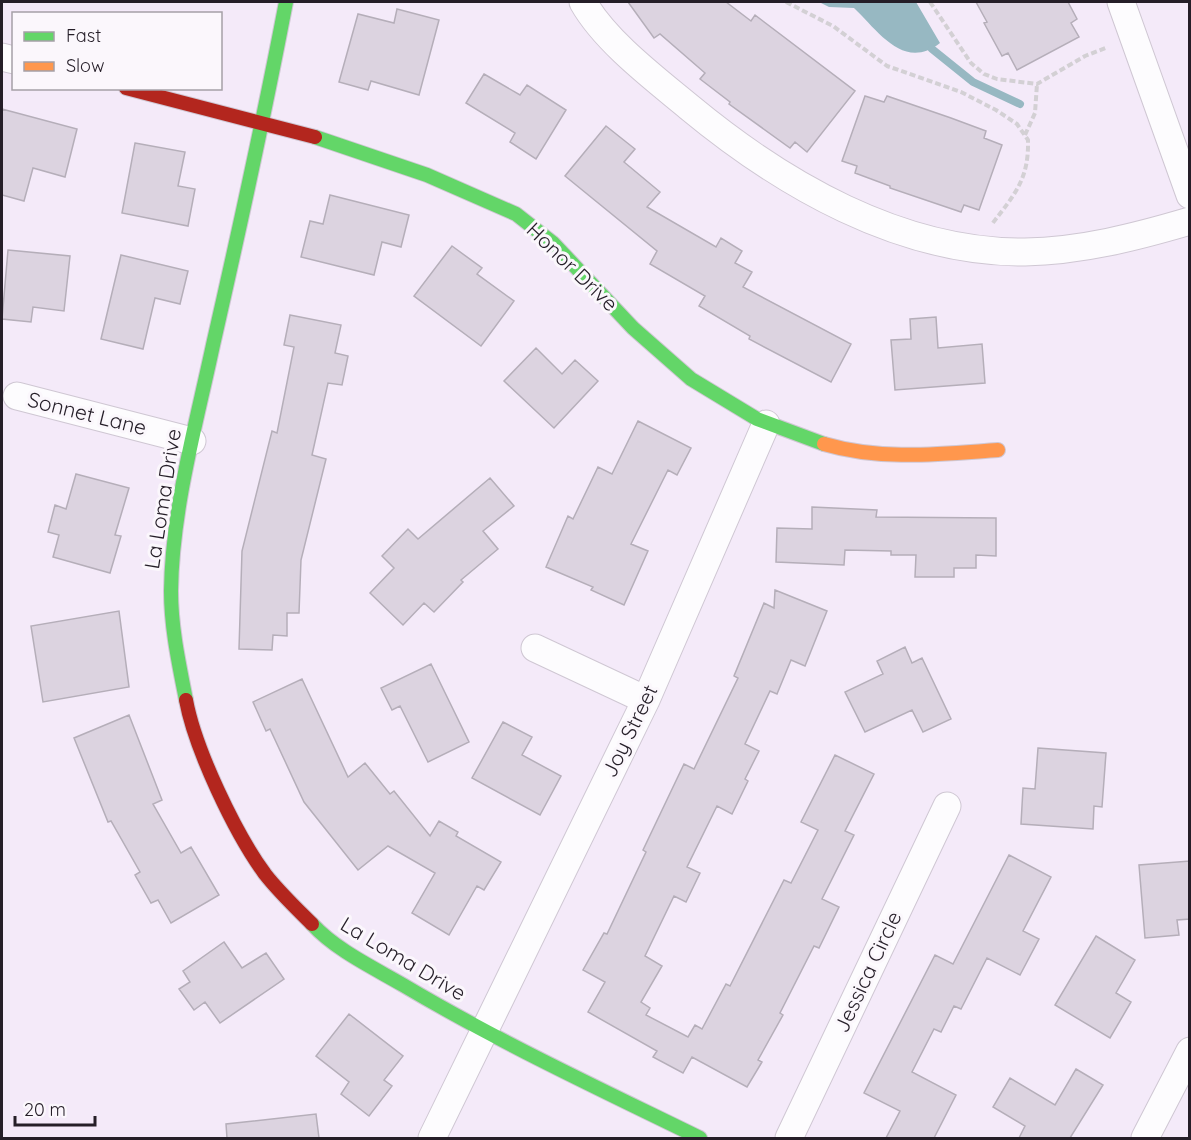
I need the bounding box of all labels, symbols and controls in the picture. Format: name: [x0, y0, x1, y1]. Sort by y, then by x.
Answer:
legend: [12, 12, 222, 90]
text: Fast: [66, 24, 101, 47]
text: Slow: [66, 54, 104, 77]
street label: Honor Drive: [522, 216, 624, 316]
street label: Sonnet Lane: [25, 386, 149, 440]
street label: La Loma Drive: [138, 427, 186, 571]
street label: Joy Street: [596, 680, 663, 781]
street label: Jessica Circle: [828, 907, 906, 1036]
street label: La Loma Drive: [336, 911, 471, 1006]
scale bar: [15, 1089, 94, 1127]
text: 20 m: [24, 1098, 66, 1121]

